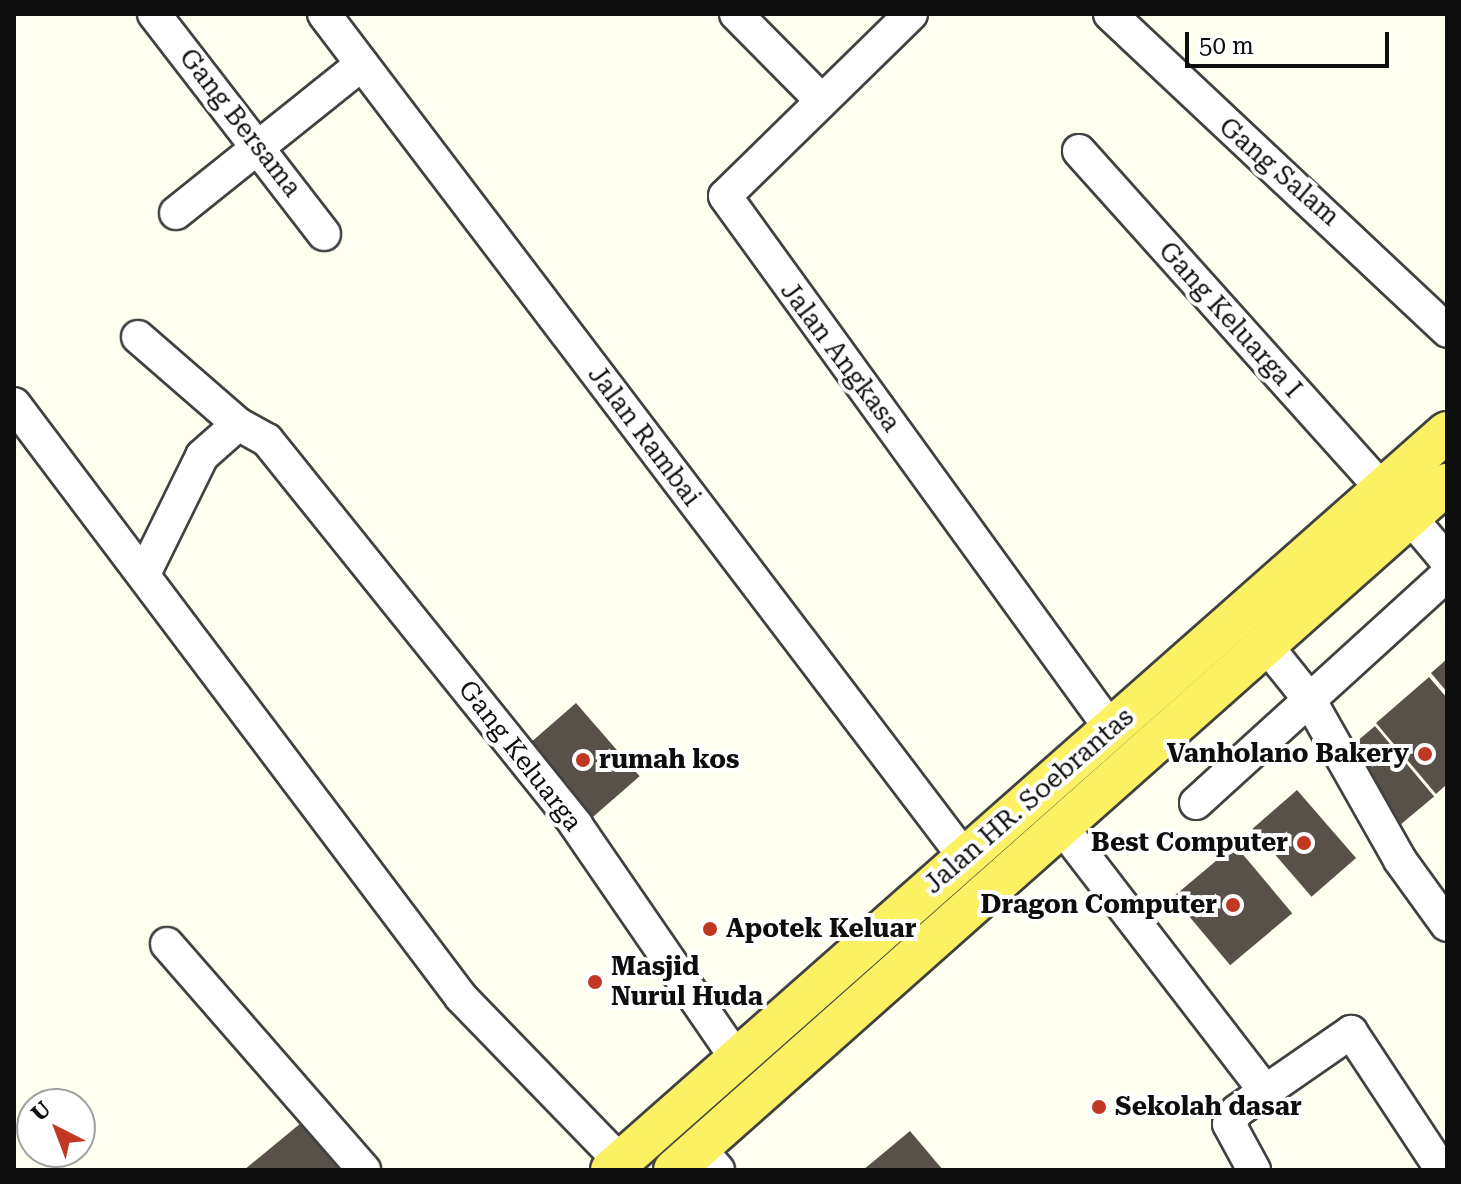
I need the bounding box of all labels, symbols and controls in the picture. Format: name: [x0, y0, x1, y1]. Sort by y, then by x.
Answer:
scale bar: [1189, 16, 1393, 66]
text: 50 m: [1199, 32, 1254, 60]
street label: Gang Bersama: [172, 43, 308, 203]
street label: Gang Salam: [1213, 111, 1345, 233]
street label: Gang Keluarga I: [1152, 236, 1308, 404]
street label: Jalan Angkasa: [774, 276, 906, 438]
street label: Jalan Rambai: [581, 360, 707, 512]
street label: Gang Keluarga: [452, 675, 588, 837]
street label: Jalan HR. Soebrantas: [918, 702, 1140, 900]
place label: Vanholano Bakery: [1167, 738, 1409, 770]
place label: rumah kos: [599, 744, 739, 776]
marker: Vanholano Bakery: [1416, 745, 1434, 763]
marker: rumah kos: [574, 751, 592, 769]
place label: Best Computer: [1091, 827, 1288, 859]
marker: Best Computer: [1295, 834, 1313, 852]
place label: Dragon Computer: [981, 889, 1217, 921]
marker: Dragon Computer: [1224, 896, 1242, 914]
place label: Apotek Keluar: [726, 913, 916, 945]
marker: Apotek Keluar: [701, 920, 719, 938]
place label: Masjid Nurul Huda: [611, 951, 763, 1012]
marker: Masjid Nurul Huda: [586, 973, 604, 991]
north arrow: [16, 1088, 96, 1168]
place label: Sekolah dasar: [1115, 1091, 1302, 1123]
text: U: [26, 1096, 56, 1126]
marker: Sekolah dasar: [1090, 1098, 1108, 1116]

